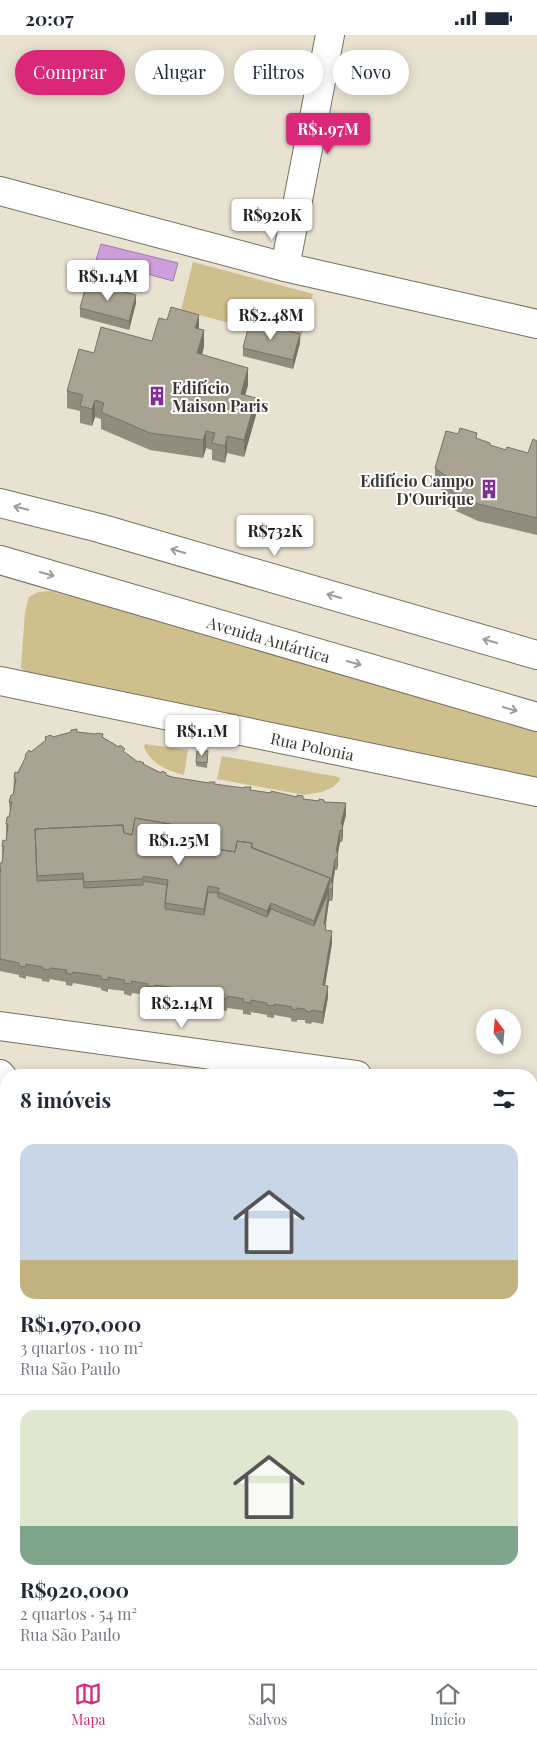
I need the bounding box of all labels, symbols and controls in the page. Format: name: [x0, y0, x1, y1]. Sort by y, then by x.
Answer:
text: 20:07: [25, 5, 74, 31]
chip: Comprar: [15, 50, 125, 95]
chip: Alugar: [135, 50, 224, 95]
chip: Filtros: [234, 50, 323, 95]
chip: Novo: [333, 50, 409, 95]
pin: R$1.97M: [282, 113, 374, 155]
text: R$1.97M: [297, 118, 359, 139]
pin: R$920K: [231, 199, 313, 241]
text: R$920K: [242, 204, 302, 225]
pin: R$1.14M: [62, 259, 154, 302]
text: R$1.14M: [78, 265, 138, 286]
pin: R$2.48M: [225, 299, 317, 341]
text: R$2.48M: [238, 304, 304, 325]
place label: Edifício Maison Paris: [172, 377, 268, 416]
building icon: Edifício Maison Paris: [146, 385, 168, 407]
place label: Edifício Campo D'Ourique: [360, 470, 474, 509]
building icon: Edifício Campo D'Ourique: [478, 478, 500, 500]
one-way arrow: [14, 503, 30, 512]
pin: R$732K: [234, 515, 316, 557]
text: R$732K: [247, 520, 303, 541]
one-way arrow: [170, 545, 186, 555]
one-way arrow: [38, 569, 54, 579]
one-way arrow: [327, 591, 343, 601]
street label: Avenida Antártica: [204, 610, 333, 667]
one-way arrow: [483, 636, 499, 646]
one-way arrow: [346, 659, 362, 669]
one-way arrow: [502, 704, 518, 714]
pin: R$1.1M: [161, 715, 243, 757]
text: R$1.1M: [176, 720, 228, 741]
street label: Rua Polonia: [269, 727, 356, 764]
pin: R$1.25M: [133, 823, 225, 866]
text: R$1.25M: [148, 829, 210, 850]
pin: R$2.14M: [136, 987, 228, 1029]
text: R$2.14M: [151, 992, 213, 1013]
north arrow: [476, 1009, 521, 1054]
map controls: [476, 1009, 521, 1054]
text: 8 imóveis: [20, 1085, 111, 1113]
icon: filters: [490, 1085, 518, 1113]
icon: home: [224, 1177, 314, 1267]
text: R$1,970,000: [20, 1309, 141, 1337]
text: 3 quartos · 110 m²: [20, 1337, 143, 1358]
text: Rua São Paulo: [20, 1358, 120, 1379]
icon: home: [224, 1442, 314, 1532]
text: R$920,000: [20, 1575, 129, 1603]
text: 2 quartos · 54 m²: [20, 1603, 137, 1624]
text: Rua São Paulo: [20, 1624, 120, 1645]
tab: Mapa: [71, 1680, 106, 1729]
tab: Salvos: [248, 1680, 287, 1729]
tab: Início: [430, 1680, 466, 1729]

